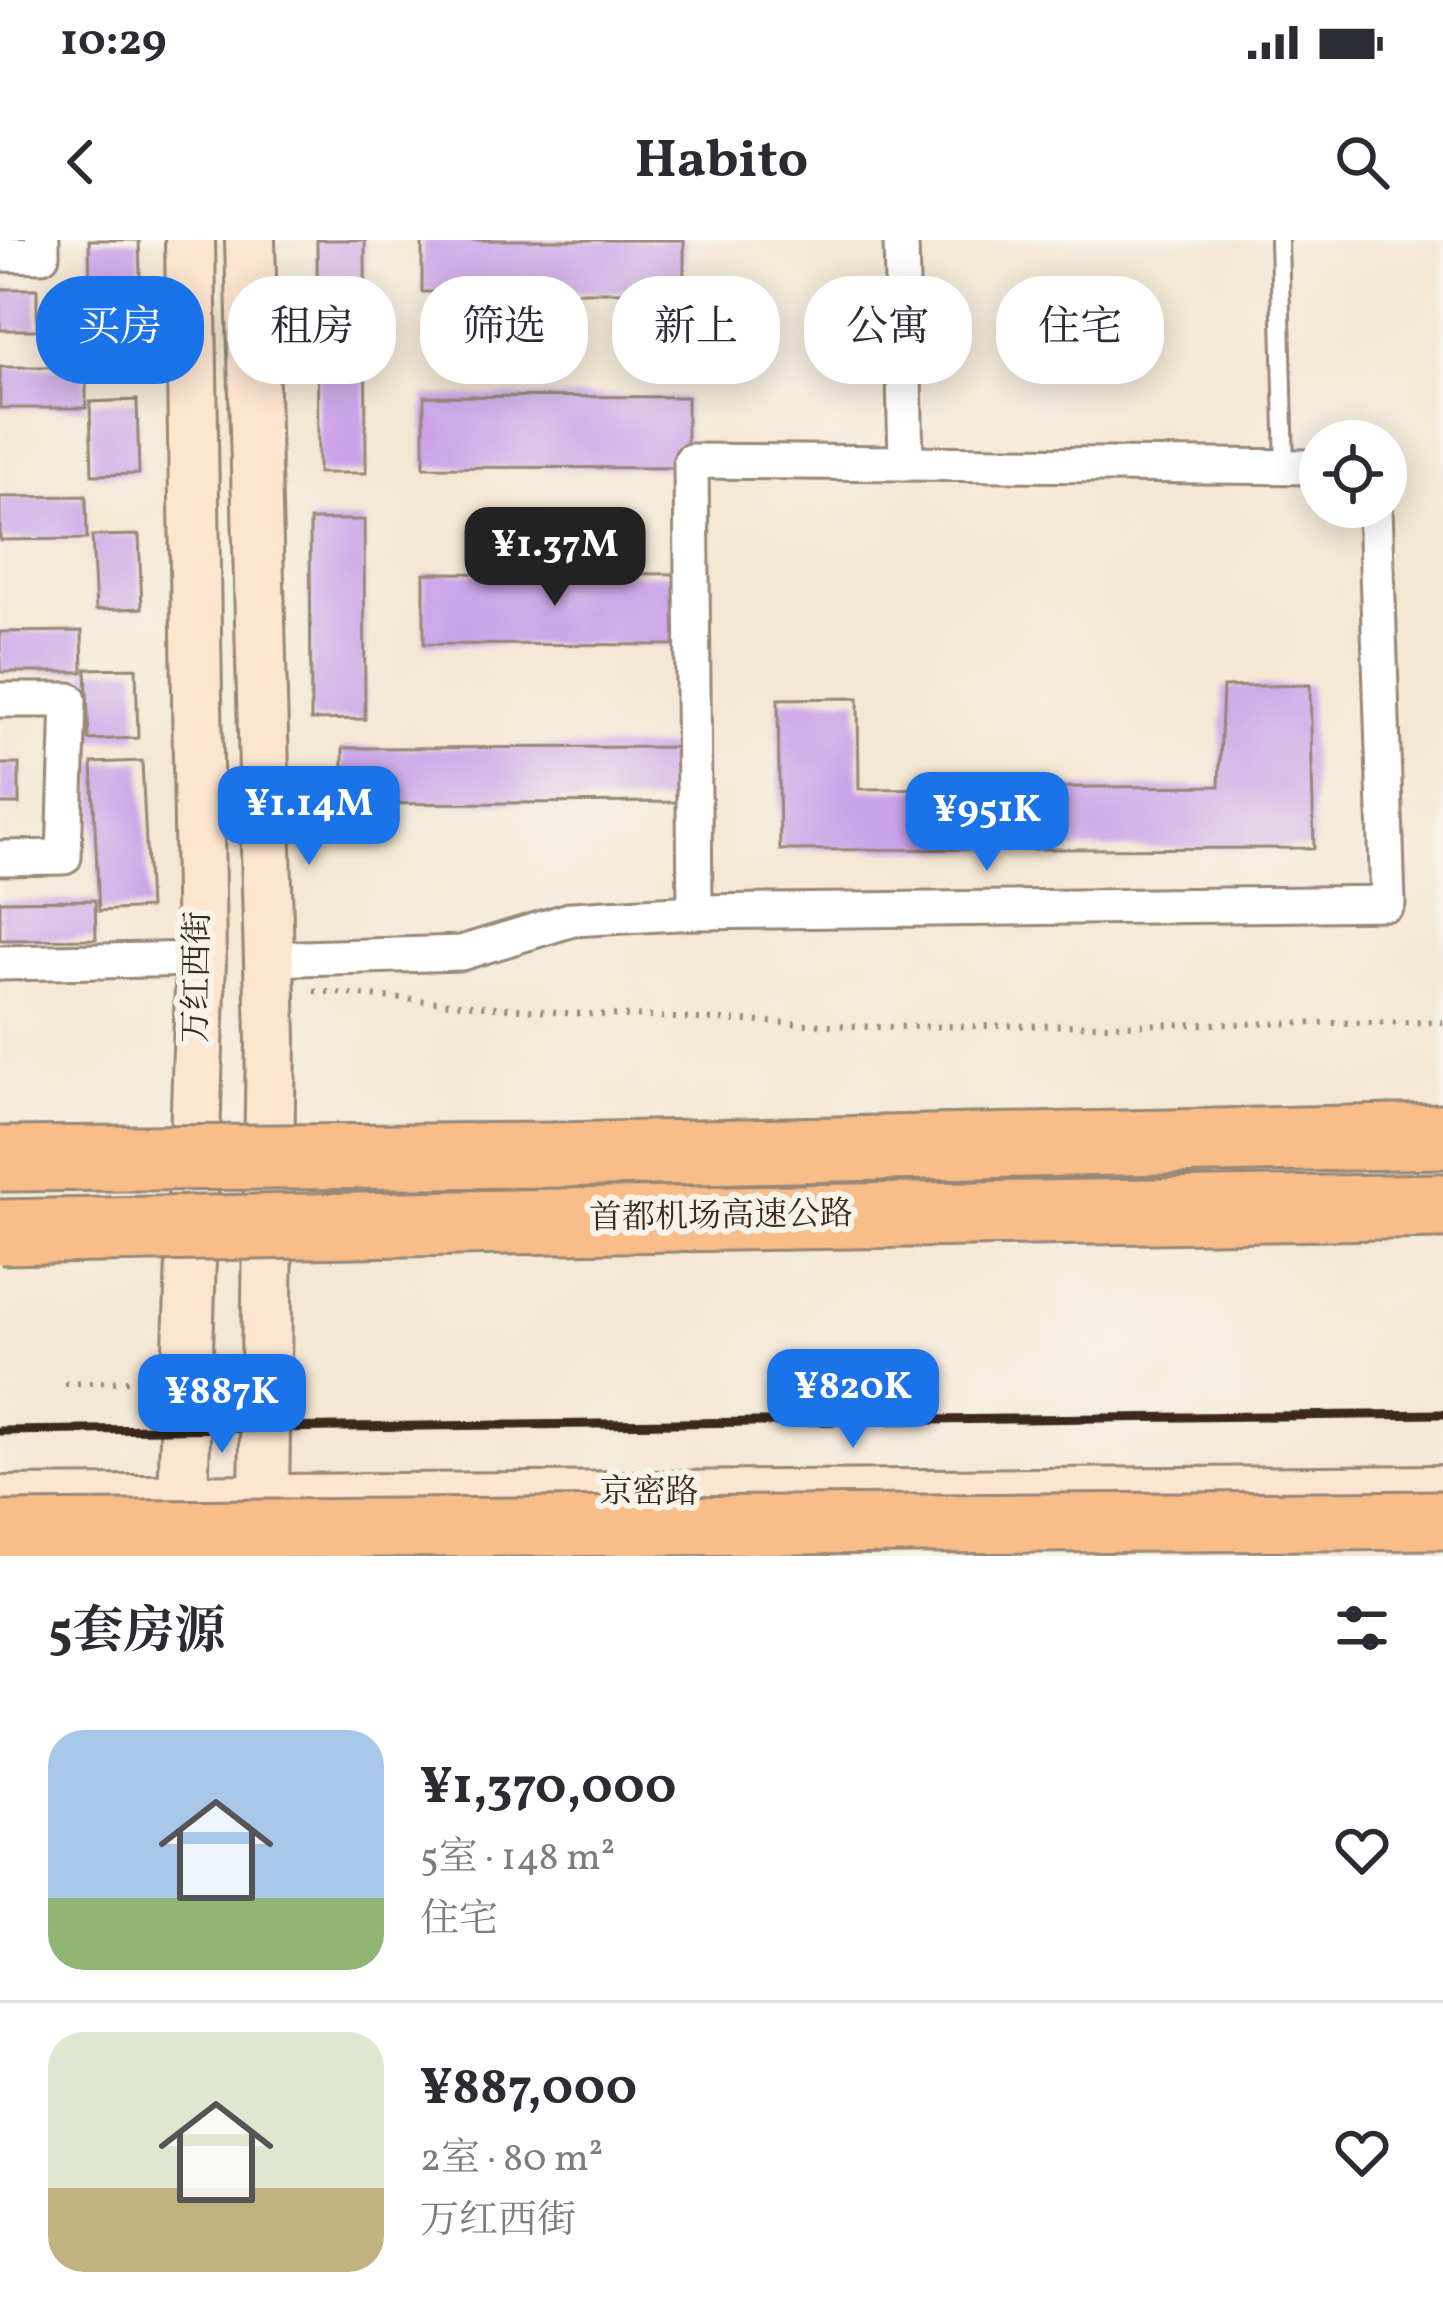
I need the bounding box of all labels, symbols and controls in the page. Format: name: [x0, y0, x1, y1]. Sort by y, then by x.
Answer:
text: 10:29: [60, 11, 167, 74]
text: Habito: [635, 125, 808, 200]
icon: back: [48, 129, 114, 195]
icon: search: [1329, 129, 1395, 195]
chip: 买房: [36, 276, 204, 384]
chip: 租房: [228, 276, 396, 384]
chip: 筛选: [420, 276, 588, 384]
chip: 新上: [612, 276, 780, 384]
chip: 公寓: [804, 276, 972, 384]
chip: 住宅: [996, 276, 1164, 384]
map controls: [1299, 420, 1407, 528]
button: locate: [1299, 420, 1407, 528]
pin: ¥1.37M: [457, 507, 653, 609]
text: ¥1.37M: [492, 519, 618, 573]
pin: ¥1.14M: [211, 766, 407, 868]
pin: ¥951K: [903, 772, 1071, 874]
text: ¥1.14M: [245, 778, 373, 832]
text: ¥951K: [933, 784, 1041, 838]
street label: 万红西街: [175, 911, 223, 1043]
street label: 首都机场高速公路: [589, 1193, 853, 1243]
pin: ¥820K: [769, 1349, 937, 1451]
pin: ¥887K: [138, 1354, 306, 1456]
text: ¥820K: [794, 1361, 912, 1415]
text: ¥887K: [165, 1366, 279, 1420]
street label: 京密路: [600, 1471, 699, 1517]
icon: filters: [1329, 1595, 1395, 1661]
text: 5套房源: [48, 1598, 226, 1669]
text: ¥1,370,000: [420, 1753, 677, 1824]
icon: home: [144, 1778, 288, 1922]
icon: heart: [1329, 1817, 1395, 1883]
text: 5室 · 148 m²: [420, 1832, 615, 1886]
text: 住宅: [420, 1894, 498, 1948]
text: ¥887,000: [420, 2054, 637, 2125]
icon: home: [144, 2080, 288, 2224]
icon: heart: [1329, 2119, 1395, 2185]
text: 2室 · 80 m²: [420, 2133, 603, 2187]
text: 万红西街: [420, 2195, 576, 2249]

